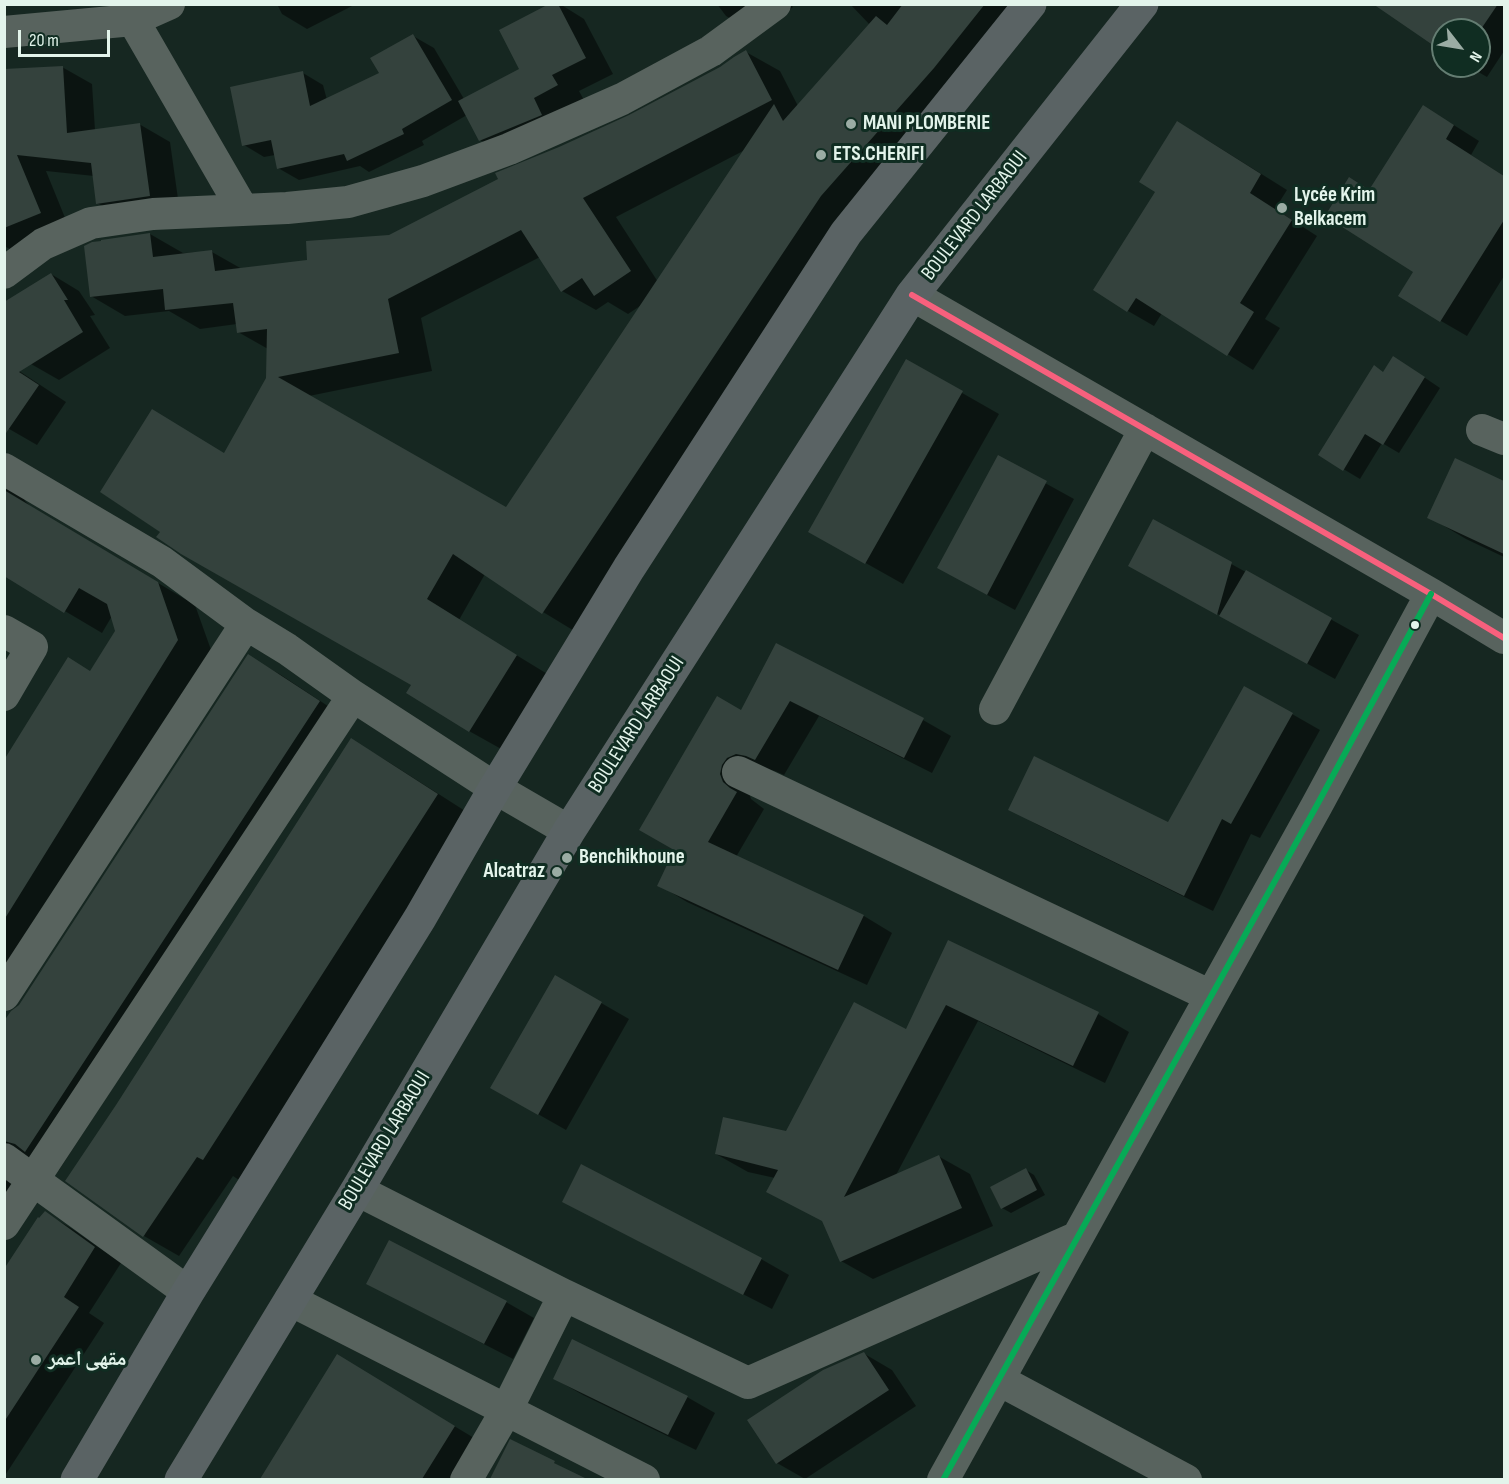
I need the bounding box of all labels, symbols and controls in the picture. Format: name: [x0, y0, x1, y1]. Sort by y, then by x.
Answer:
scale bar: [21, 18, 112, 56]
north arrow: [1431, 18, 1491, 78]
text: 20 m: [29, 30, 59, 51]
text: N: [1465, 48, 1485, 65]
place label: MANI PLOMBERIE: [863, 111, 990, 137]
marker: MANI PLOMBERIE: [844, 117, 858, 131]
place label: ETS.CHERIFI: [833, 142, 924, 168]
street label: BOULEVARD LARBAOUI: [917, 146, 1033, 286]
marker: ETS.CHERIFI: [814, 148, 828, 162]
place label: Lycée Krim Belkacem: [1294, 183, 1375, 233]
marker: Lycée Krim Belkacem: [1275, 201, 1289, 215]
unlabelled marker: [1409, 619, 1421, 631]
street label: BOULEVARD LARBAOUI: [584, 652, 690, 798]
place label: Benchikhoune: [579, 845, 685, 871]
marker: Benchikhoune: [560, 851, 574, 865]
place label: Alcatraz: [483, 859, 545, 885]
marker: Alcatraz: [550, 865, 564, 879]
street label: BOULEVARD LARBAOUI: [334, 1067, 436, 1215]
place label: مقهى اعمر: [48, 1347, 126, 1373]
marker: مقهى اعمر: [29, 1353, 43, 1367]

